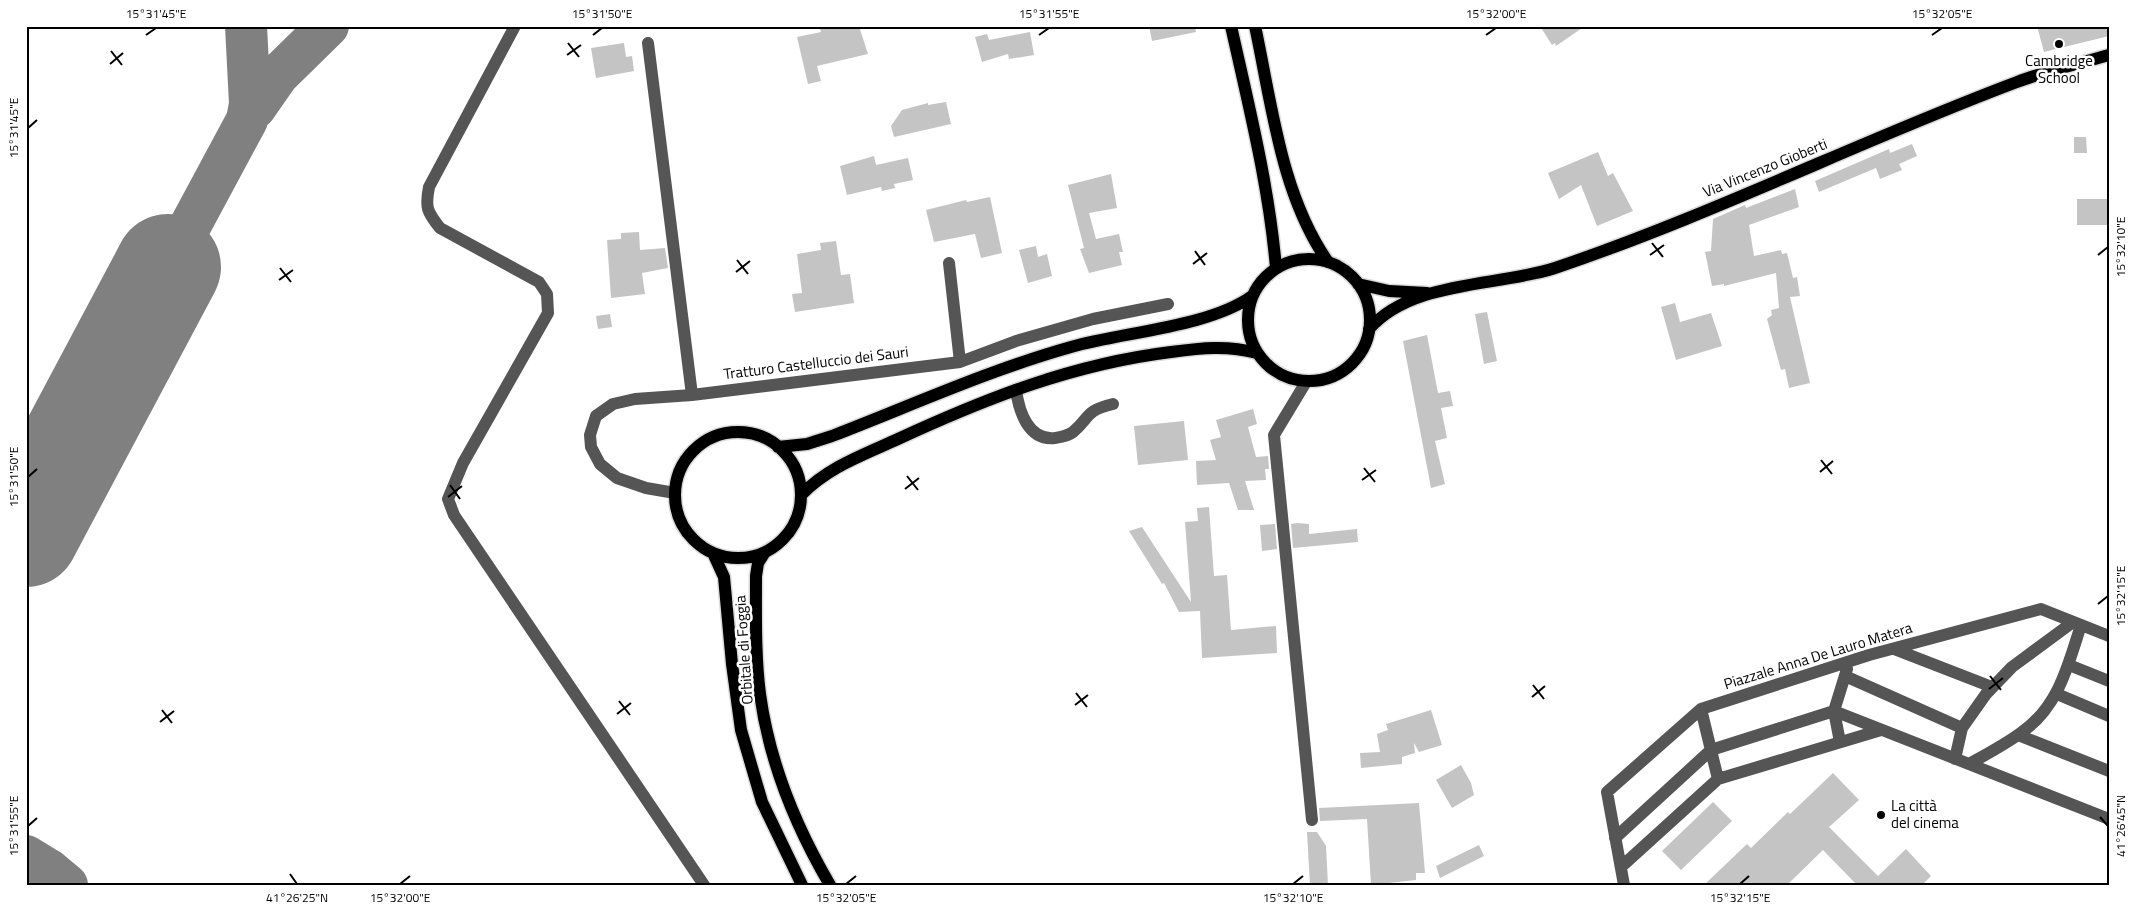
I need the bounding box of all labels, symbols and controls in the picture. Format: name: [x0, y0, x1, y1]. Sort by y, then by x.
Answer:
text: 15°31'45"E: [126, 4, 187, 23]
text: 15°31'50"E: [572, 4, 633, 23]
text: 15°31'55"E: [1019, 4, 1080, 23]
text: 15°32'00"E: [1466, 4, 1527, 23]
text: 15°32'05"E: [1912, 4, 1973, 23]
marker: Cambridge School: [2053, 38, 2065, 50]
place label: Cambridge School: [2025, 49, 2093, 89]
text: 15°31'45"E: [4, 97, 23, 158]
street label: Via Vincenzo Gioberti: [1699, 132, 1831, 203]
text: 15°32'10"E: [2111, 216, 2130, 277]
street label: Tratturo Castelluccio dei Sauri: [722, 340, 910, 385]
text: 15°31'50"E: [4, 446, 23, 507]
text: 15°32'15"E: [2111, 565, 2130, 626]
street label: Orbitale di Foggia: [728, 594, 759, 706]
street label: Piazzale Anna De Lauro Matera: [1721, 616, 1915, 695]
place label: La città del cinema: [1891, 794, 1959, 834]
text: 15°31'55"E: [4, 795, 23, 856]
text: 41°26'45"N: [2111, 795, 2130, 857]
marker: La città del cinema: [1875, 809, 1887, 821]
text: 41°26'25"N: [266, 888, 328, 907]
text: 15°32'00"E: [370, 888, 431, 907]
text: 15°32'05"E: [816, 888, 877, 907]
text: 15°32'10"E: [1263, 888, 1324, 907]
text: 15°32'15"E: [1710, 888, 1771, 907]

